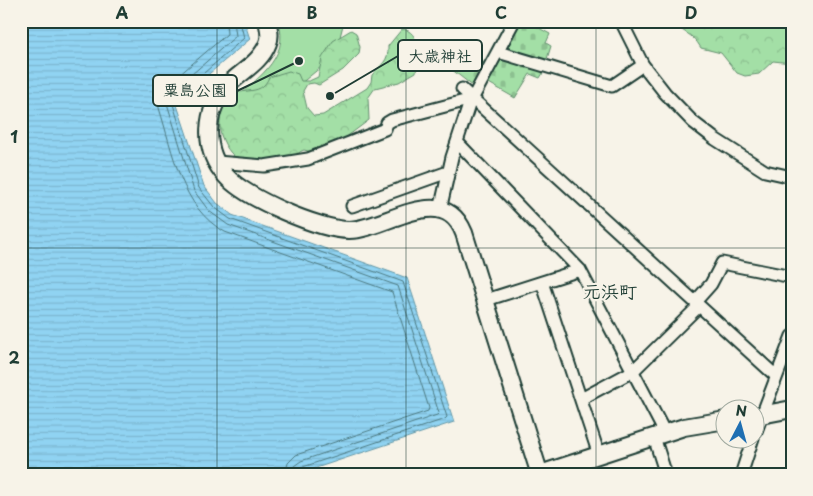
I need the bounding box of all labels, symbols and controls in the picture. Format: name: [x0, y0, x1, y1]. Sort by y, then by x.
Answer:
text: A: [116, 0, 129, 24]
text: B: [307, 0, 318, 24]
text: C: [495, 0, 507, 24]
text: D: [685, 0, 697, 24]
callout: 大歳神社: [398, 40, 482, 71]
text: 大歳神社: [408, 43, 472, 67]
callout: 粟島公園: [153, 75, 237, 106]
text: 粟島公園: [163, 77, 227, 101]
text: 1: [10, 124, 18, 148]
district label: 元浜町: [583, 277, 637, 304]
text: 2: [8, 345, 20, 369]
north arrow: [716, 398, 766, 448]
text: N: [735, 400, 748, 422]

